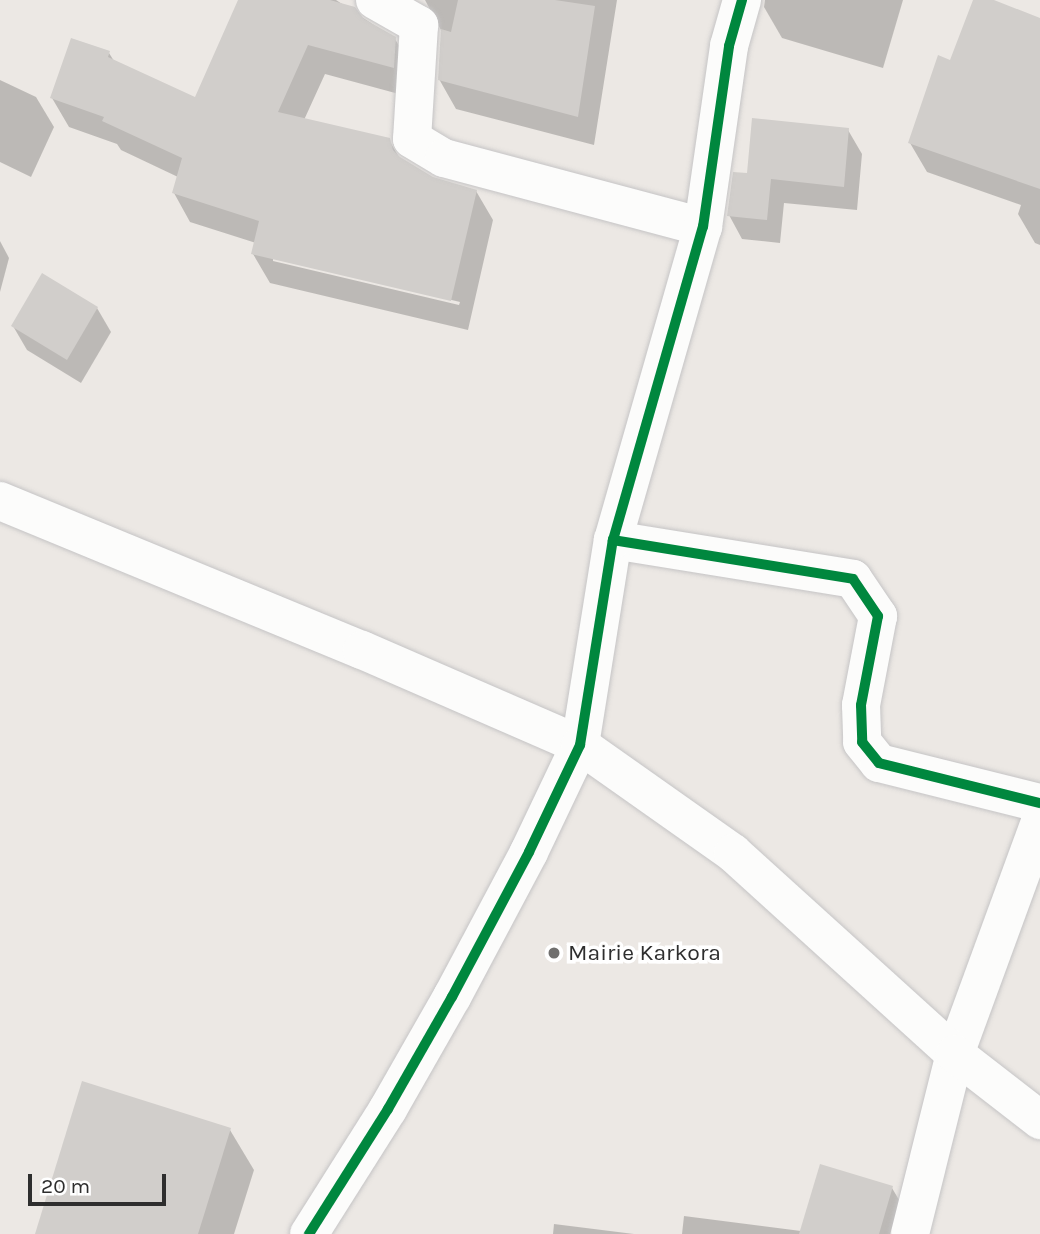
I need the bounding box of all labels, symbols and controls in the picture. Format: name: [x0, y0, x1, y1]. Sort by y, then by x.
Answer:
place label: Mairie Karkora: [568, 939, 721, 967]
marker: Mairie Karkora: [546, 945, 562, 961]
scale bar: [32, 1160, 170, 1204]
text: 20 m: [41, 1174, 90, 1198]

